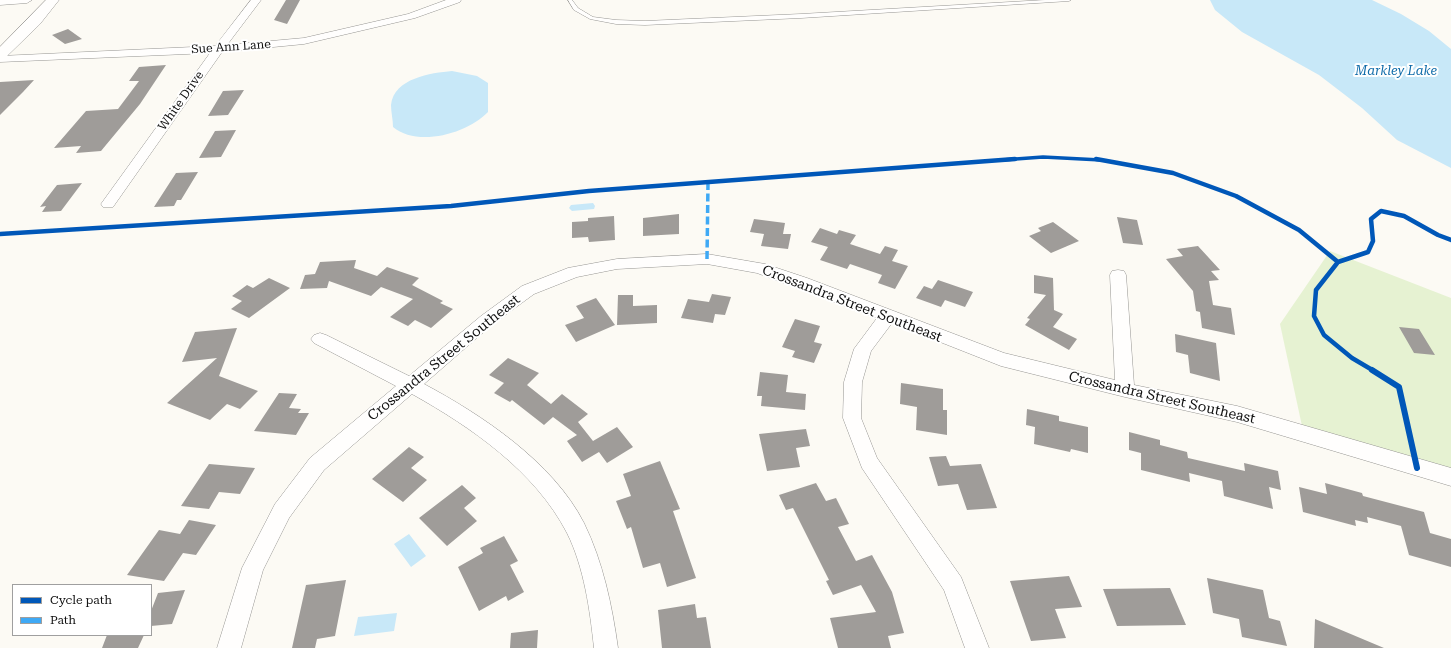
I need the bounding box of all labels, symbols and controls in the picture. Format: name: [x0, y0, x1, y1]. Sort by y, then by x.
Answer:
street label: Sue Ann Lane: [191, 37, 271, 57]
water label: Markley Lake: [1355, 63, 1437, 79]
street label: White Drive: [155, 69, 207, 133]
street label: Crossandra Street Southeast: [760, 262, 944, 346]
street label: Crossandra Street Southeast: [364, 291, 524, 425]
street label: Crossandra Street Southeast: [1067, 368, 1257, 428]
legend: [12, 584, 152, 636]
text: Cycle path: [50, 593, 112, 607]
text: Path: [50, 613, 76, 627]

